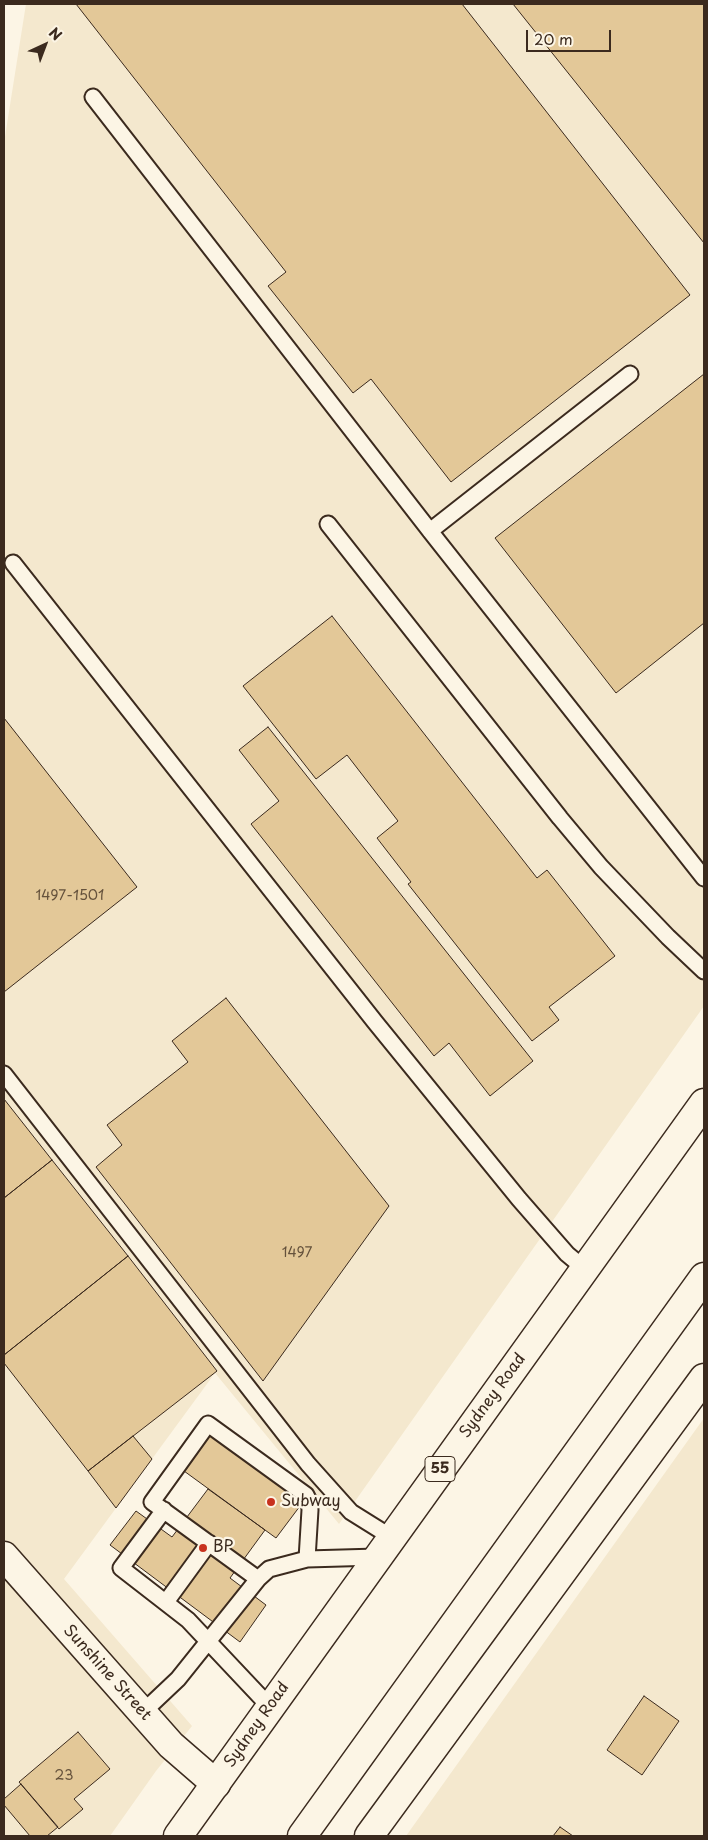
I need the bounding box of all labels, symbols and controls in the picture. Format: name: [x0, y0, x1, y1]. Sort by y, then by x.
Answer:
north arrow: [20, 20, 70, 70]
scale bar: [528, 20, 613, 52]
text: N: [44, 22, 67, 45]
text: 20 m: [534, 27, 573, 50]
house number: 1497-1501: [36, 888, 104, 904]
house number: 1497: [282, 1245, 312, 1261]
street label: Sydney Road: [456, 1350, 530, 1442]
road number: 55: [425, 1456, 455, 1482]
place label: Subway: [281, 1492, 340, 1512]
marker: Subway: [265, 1496, 277, 1508]
place label: BP: [213, 1538, 233, 1558]
marker: BP: [197, 1542, 209, 1554]
street label: Sunshine Street: [59, 1621, 155, 1725]
street label: Sydney Road: [220, 1679, 294, 1771]
house number: 23: [55, 1768, 73, 1784]

